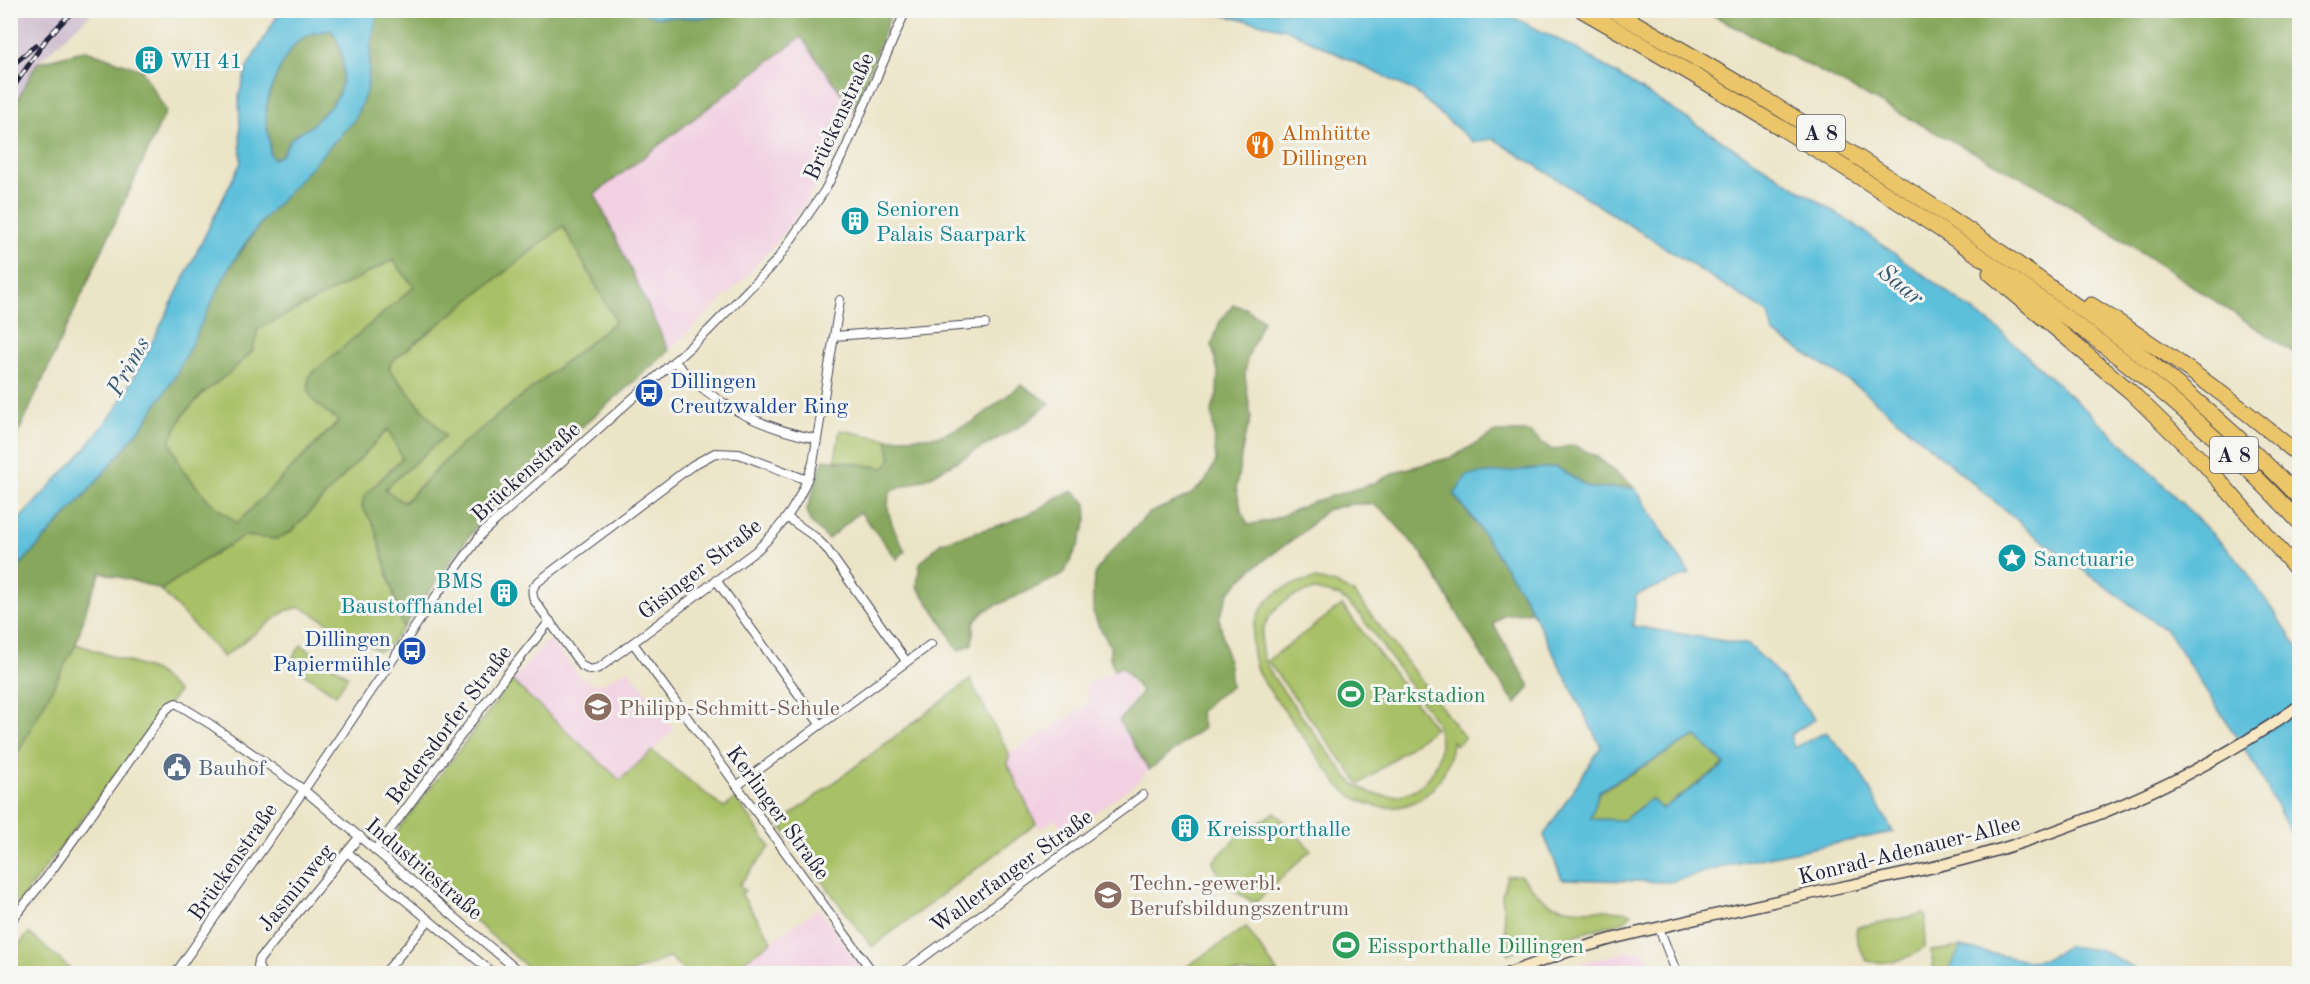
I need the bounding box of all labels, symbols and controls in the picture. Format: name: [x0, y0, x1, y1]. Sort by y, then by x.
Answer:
building icon: WH 41: [133, 44, 165, 76]
street label: Brückenstraße: [801, 50, 879, 184]
place label: WH 41: [170, 51, 243, 73]
road number: A 8: [1797, 115, 1845, 151]
place label: Almhütte Dillingen: [1281, 123, 1370, 170]
restaurant icon: Almhütte Dillingen: [1244, 129, 1276, 161]
place label: Senioren Palais Saarpark: [876, 199, 1026, 246]
building icon: Senioren Palais Saarpark: [839, 205, 871, 237]
water label: Saar: [1872, 260, 1928, 311]
water label: Prims: [103, 333, 156, 401]
place label: Dillingen Creutzwalder Ring: [670, 371, 849, 418]
bus stop icon: Dillingen Creutzwalder Ring: [633, 377, 665, 409]
street label: Brückenstraße: [468, 418, 585, 527]
road number: A 8: [2210, 437, 2258, 473]
street label: Gisinger Straße: [635, 515, 766, 624]
place icon: Sanctuarie: [1996, 542, 2028, 574]
place label: Sanctuarie: [2033, 549, 2134, 571]
place label: BMS Baustoffhandel: [340, 571, 483, 618]
building icon: BMS Baustoffhandel: [488, 577, 520, 609]
place label: Dillingen Papiermühle: [272, 629, 391, 676]
bus stop icon: Dillingen Papiermühle: [396, 635, 428, 667]
street label: Bedersdorfer Straße: [383, 642, 516, 809]
sports icon: Parkstadion: [1335, 678, 1367, 710]
place label: Parkstadion: [1372, 685, 1486, 707]
school or university icon: Philipp-Schmitt-Schule: [582, 691, 614, 723]
place label: Philipp-Schmitt-Schule: [619, 698, 840, 720]
street label: Kerlinger Straße: [722, 742, 833, 884]
public building icon: Bauhof: [161, 751, 193, 783]
place label: Bauhof: [198, 758, 267, 780]
street label: Brückenstraße: [185, 799, 282, 925]
street label: Wallerfanger Straße: [927, 806, 1097, 937]
building icon: Kreissporthalle: [1169, 812, 1201, 844]
street label: Konrad-Adenauer-Allee: [1796, 813, 2023, 889]
street label: Industriestraße: [361, 815, 486, 925]
place label: Kreissporthalle: [1206, 819, 1351, 841]
street label: Jasminweg: [255, 840, 338, 936]
place label: Techn.-gewerbl. Berufsbildungszentrum: [1129, 873, 1349, 920]
school or university icon: Techn.-gewerbl. Berufsbildungszentrum: [1092, 879, 1124, 911]
sports icon: Eissporthalle Dillingen: [1330, 929, 1362, 961]
place label: Eissporthalle Dillingen: [1367, 936, 1584, 958]

